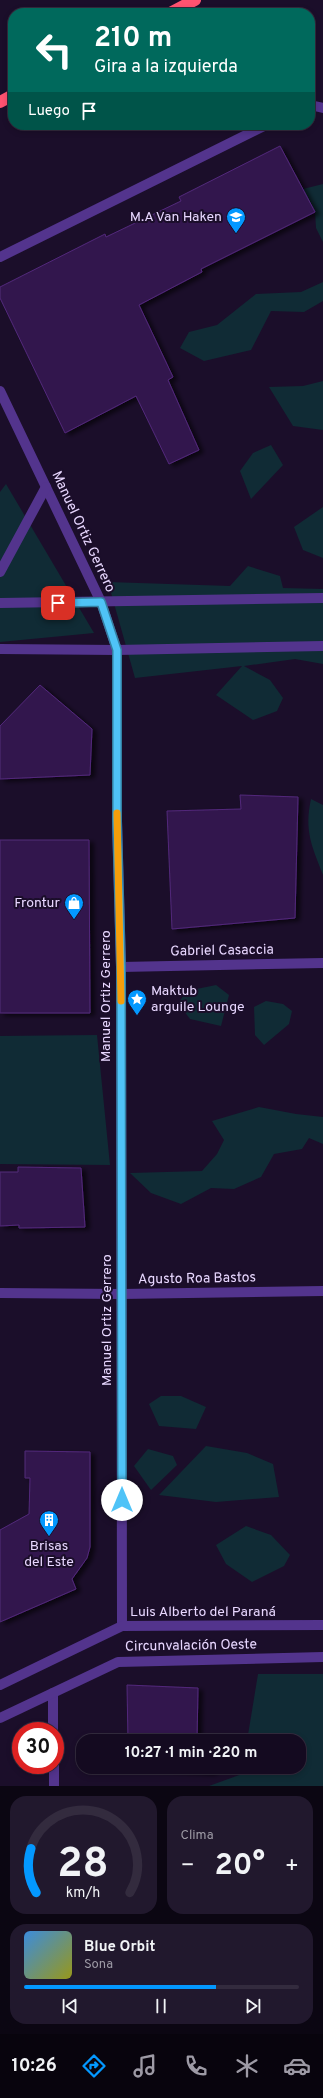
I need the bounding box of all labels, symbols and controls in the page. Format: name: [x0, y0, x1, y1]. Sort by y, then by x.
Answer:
text: 210 m: [94, 21, 172, 57]
icon: left: [28, 24, 80, 76]
text: Gira a la izquierda: [94, 56, 238, 79]
icon: arrive: [78, 100, 100, 122]
text: Luego: [28, 102, 70, 121]
school or university icon: M.A Van Haken: [225, 206, 247, 234]
place label: M.A Van Haken: [130, 209, 222, 226]
street label: Manuel Ortiz Gerrero: [47, 469, 119, 595]
pin: [41, 586, 75, 620]
icon: arrive: [47, 592, 69, 614]
shop icon: Frontur: [63, 892, 85, 920]
place label: Frontur: [14, 895, 61, 912]
street label: Manuel Ortiz Gerrero: [98, 930, 115, 1062]
street label: Gabriel Casaccia: [170, 942, 274, 960]
place label: Maktub arguile Lounge: [151, 983, 245, 1016]
place icon: Maktub arguile Lounge: [126, 988, 148, 1016]
street label: Manuel Ortiz Gerrero: [99, 1254, 116, 1386]
street label: Agusto Roa Bastos: [138, 1269, 256, 1289]
position arrow: [101, 1479, 143, 1521]
building icon: Brisas del Este: [38, 1509, 60, 1537]
place label: Brisas del Este: [24, 1538, 74, 1571]
street label: Luis Alberto del Paraná: [130, 1604, 276, 1621]
street label: Circunvalación Oeste: [125, 1636, 257, 1656]
speed limit sign: 30: [12, 1722, 64, 1774]
text: 10:27 · 1 min · 220 m: [125, 1744, 257, 1763]
text: Clima: [181, 1828, 214, 1844]
text: 28: [57, 1839, 109, 1892]
text: 20°: [214, 1848, 265, 1885]
text: −: [181, 1853, 195, 1880]
text: +: [285, 1853, 299, 1880]
text: km/h: [66, 1884, 101, 1902]
text: Blue Orbit: [84, 1938, 155, 1957]
text: Sona: [84, 1957, 113, 1973]
icon: previous: [59, 1995, 81, 2017]
icon: pause: [150, 1995, 172, 2017]
icon: next: [242, 1995, 264, 2017]
icon: directions: [80, 2052, 108, 2080]
icon: music: [131, 2052, 159, 2080]
icon: phone: [182, 2052, 210, 2080]
icon: climate: [233, 2052, 261, 2080]
icon: car: [283, 2052, 311, 2080]
text: 10:26: [11, 2055, 57, 2078]

